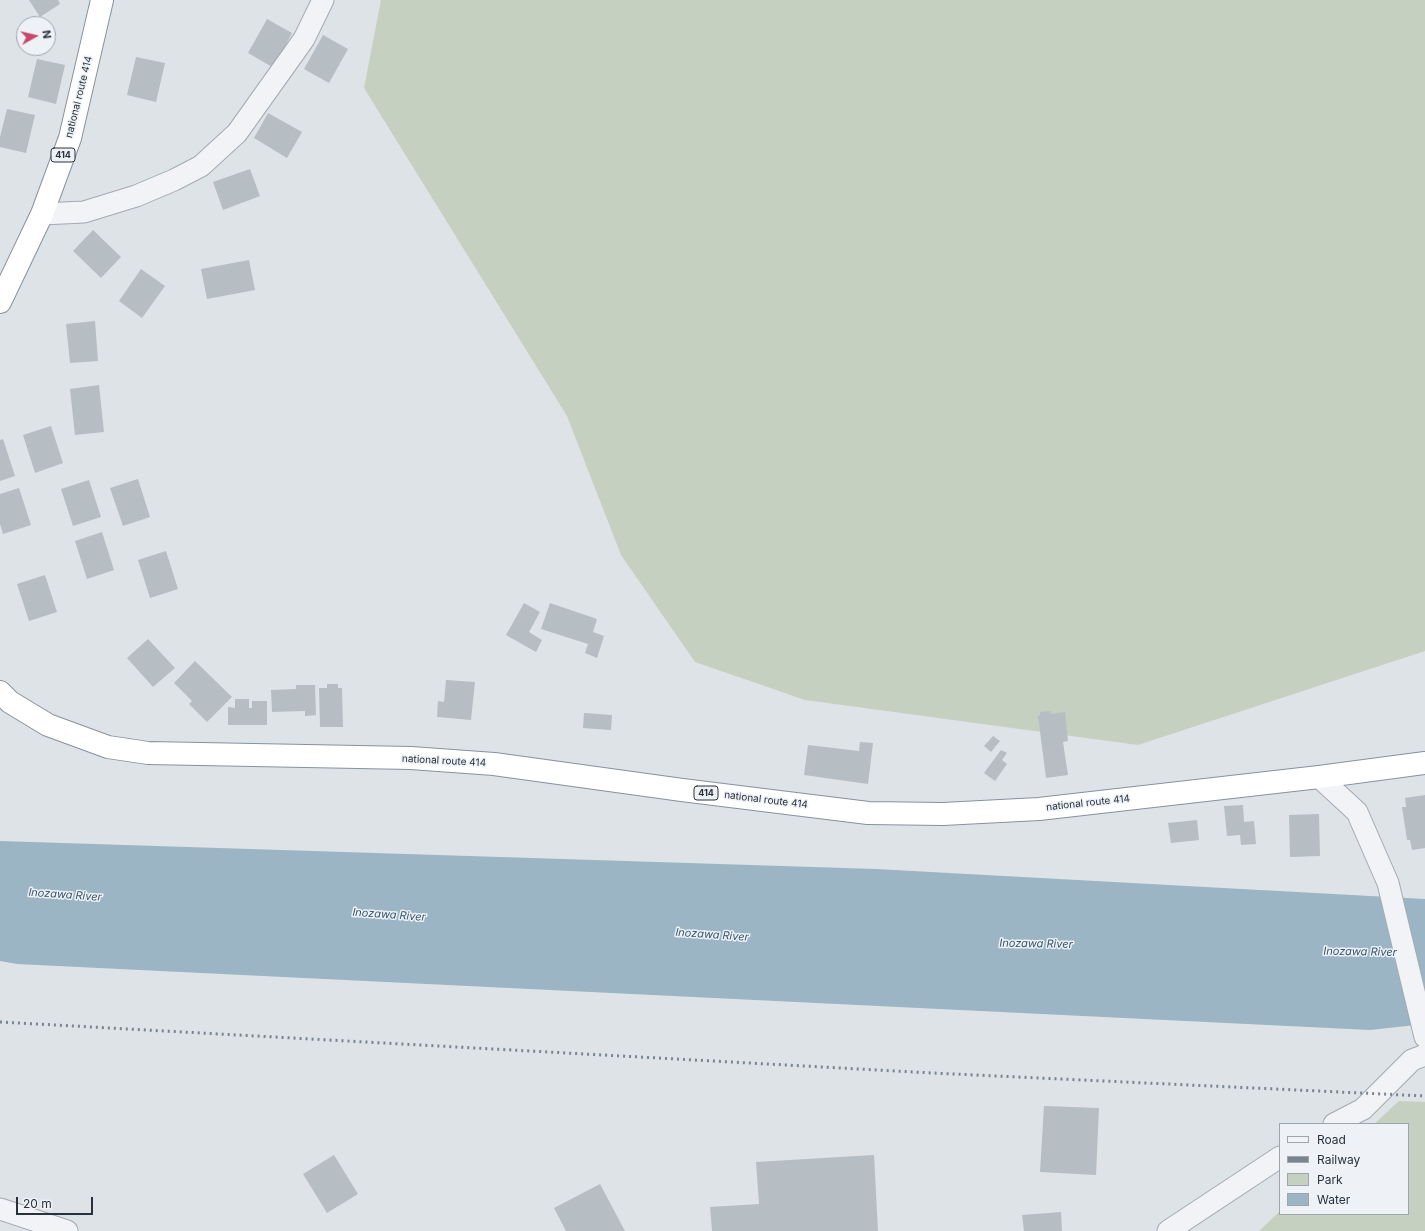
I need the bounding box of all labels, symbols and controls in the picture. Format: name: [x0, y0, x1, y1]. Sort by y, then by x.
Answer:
north arrow: [16, 16, 56, 56]
text: N: [39, 29, 54, 40]
street label: national route 414: [63, 55, 95, 139]
road number: 414: [51, 148, 75, 162]
street label: national route 414: [402, 753, 486, 769]
road number: 414: [694, 786, 718, 800]
street label: national route 414: [724, 789, 808, 811]
street label: national route 414: [1046, 793, 1130, 813]
water label: Inozawa River: [28, 886, 102, 904]
water label: Inozawa River: [352, 906, 426, 924]
water label: Inozawa River: [675, 926, 749, 944]
water label: Inozawa River: [999, 937, 1073, 951]
water label: Inozawa River: [1323, 945, 1397, 959]
legend: [1279, 1123, 1409, 1215]
text: Road: [1317, 1132, 1346, 1147]
text: Railway: [1317, 1152, 1360, 1167]
text: Park: [1317, 1172, 1343, 1187]
scale bar: [18, 1189, 95, 1215]
text: Water: [1317, 1192, 1350, 1207]
text: 20 m: [23, 1196, 52, 1211]

